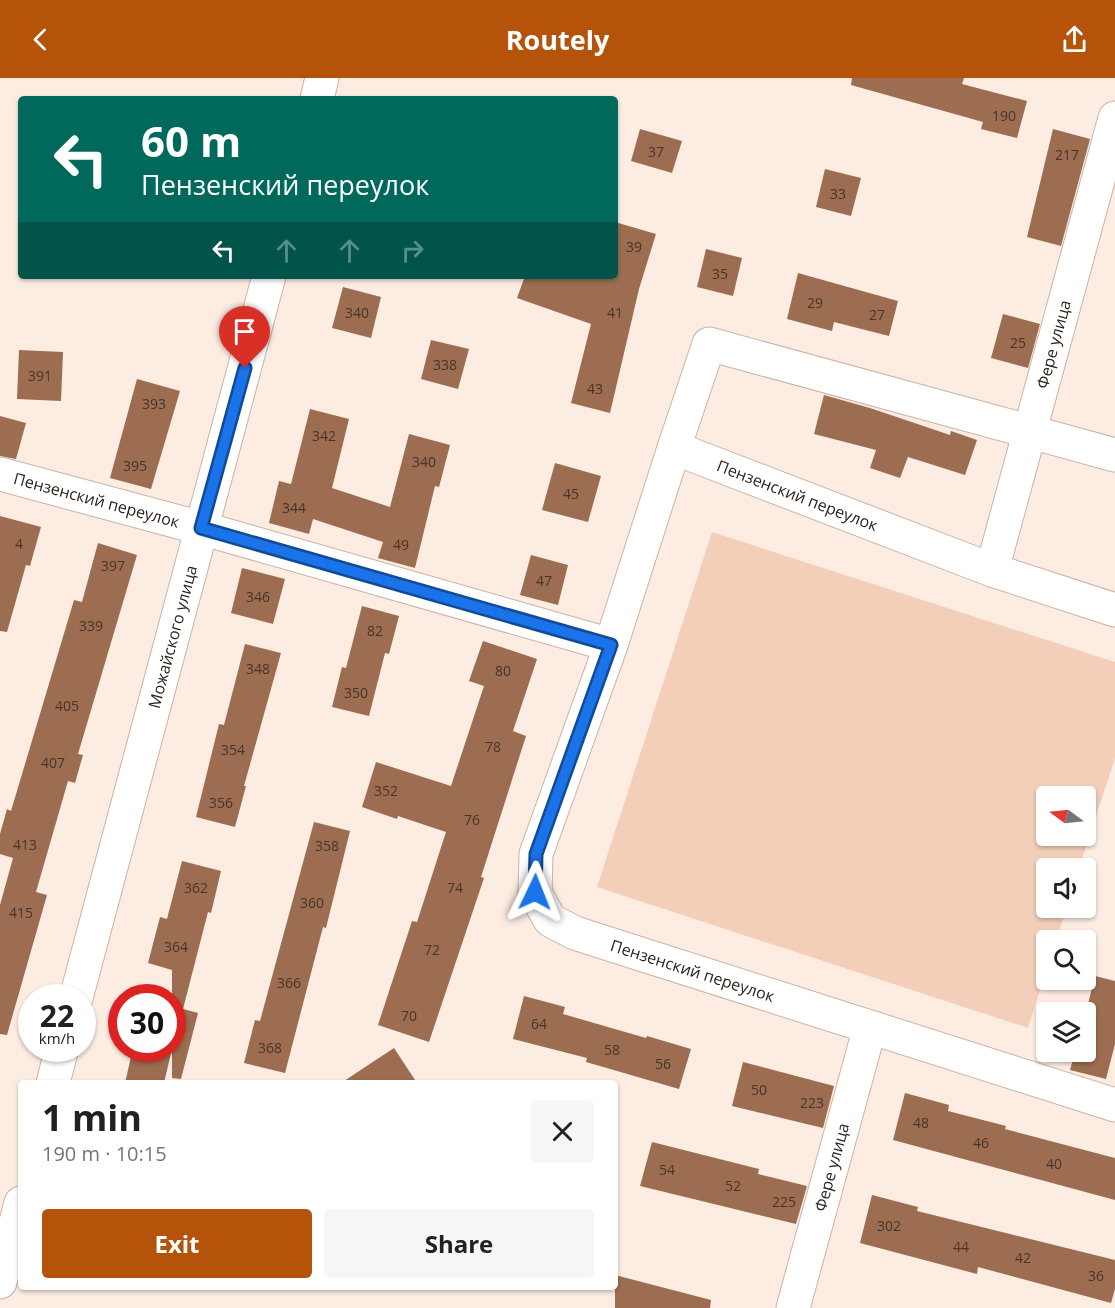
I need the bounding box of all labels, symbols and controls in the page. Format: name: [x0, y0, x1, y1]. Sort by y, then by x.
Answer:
text: Routely: [506, 21, 609, 58]
icon: back: [24, 23, 57, 56]
icon: share: [1058, 23, 1091, 56]
house number: 190: [992, 106, 1016, 125]
text: 60 m: [141, 112, 241, 169]
icon: left: [42, 120, 120, 198]
house number: 37: [648, 142, 664, 161]
house number: 217: [1055, 145, 1079, 164]
text: Пензенский переулок: [141, 166, 429, 203]
house number: 33: [830, 184, 846, 203]
icon: left: [207, 234, 240, 267]
icon: ahead: [270, 234, 303, 267]
icon: ahead: [333, 234, 366, 267]
icon: right: [396, 234, 429, 267]
house number: 39: [626, 237, 642, 256]
house number: 35: [712, 264, 728, 283]
house number: 29: [807, 293, 823, 312]
street label: Фере улица: [1031, 297, 1076, 391]
house number: 340: [345, 303, 369, 322]
house number: 41: [607, 303, 623, 322]
house number: 27: [869, 305, 885, 324]
pin: [219, 306, 270, 368]
icon: arrive: [228, 315, 261, 348]
house number: 25: [1010, 333, 1026, 352]
house number: 338: [433, 355, 457, 374]
house number: 391: [28, 366, 52, 385]
house number: 43: [587, 379, 603, 398]
house number: 393: [142, 394, 166, 413]
house number: 342: [312, 426, 336, 445]
house number: 340: [412, 452, 436, 471]
street label: Пензенский переулок: [714, 454, 882, 536]
house number: 395: [123, 456, 147, 475]
street label: Пензенский переулок: [11, 467, 183, 533]
house number: 45: [563, 484, 579, 503]
house number: 344: [282, 498, 306, 517]
house number: 4: [15, 534, 23, 553]
house number: 49: [393, 535, 409, 554]
house number: 397: [101, 556, 125, 575]
street label: Можайского улица: [143, 563, 202, 711]
house number: 47: [536, 571, 552, 590]
house number: 346: [246, 587, 270, 606]
house number: 339: [79, 616, 103, 635]
house number: 82: [367, 621, 383, 640]
house number: 348: [246, 659, 270, 678]
house number: 80: [495, 661, 511, 680]
house number: 350: [344, 683, 368, 702]
house number: 405: [55, 696, 79, 715]
house number: 78: [485, 737, 501, 756]
house number: 354: [221, 740, 245, 759]
house number: 407: [41, 753, 65, 772]
house number: 352: [374, 781, 398, 800]
north arrow: [1036, 786, 1096, 846]
map controls: [1036, 786, 1096, 1062]
house number: 356: [209, 793, 233, 812]
house number: 76: [464, 810, 480, 829]
house number: 413: [13, 835, 37, 854]
house number: 358: [315, 836, 339, 855]
button: sound: [1036, 858, 1096, 918]
position arrow: [503, 860, 567, 924]
house number: 362: [184, 878, 208, 897]
house number: 74: [447, 878, 463, 897]
house number: 360: [300, 893, 324, 912]
house number: 415: [9, 903, 33, 922]
button: search: [1036, 930, 1096, 990]
street label: Пензенский переулок: [608, 934, 778, 1007]
house number: 364: [164, 937, 188, 956]
house number: 72: [424, 940, 440, 959]
house number: 366: [277, 973, 301, 992]
speed limit sign: 30: [108, 984, 186, 1062]
text: 22: [40, 995, 74, 1036]
button: layers: [1036, 1002, 1096, 1062]
house number: 70: [401, 1006, 417, 1025]
house number: 64: [531, 1014, 547, 1033]
text: km/h: [39, 1028, 75, 1048]
house number: 368: [258, 1038, 282, 1057]
house number: 58: [604, 1040, 620, 1059]
house number: 56: [655, 1054, 671, 1073]
house number: 50: [751, 1080, 767, 1099]
text: 1 min: [42, 1093, 142, 1142]
house number: 223: [800, 1093, 824, 1112]
button: close: [531, 1100, 594, 1163]
house number: 48: [913, 1113, 929, 1132]
street label: Фере улица: [809, 1120, 854, 1214]
house number: 46: [973, 1133, 989, 1152]
text: 190 m · 10:15: [42, 1140, 167, 1167]
house number: 40: [1046, 1154, 1062, 1173]
house number: 54: [659, 1160, 675, 1179]
house number: 52: [725, 1176, 741, 1195]
house number: 225: [772, 1192, 796, 1211]
button: Exit: [42, 1209, 312, 1278]
button: Share: [324, 1209, 594, 1278]
house number: 302: [877, 1216, 901, 1235]
house number: 44: [953, 1237, 969, 1256]
house number: 42: [1015, 1248, 1031, 1267]
house number: 36: [1088, 1266, 1104, 1285]

